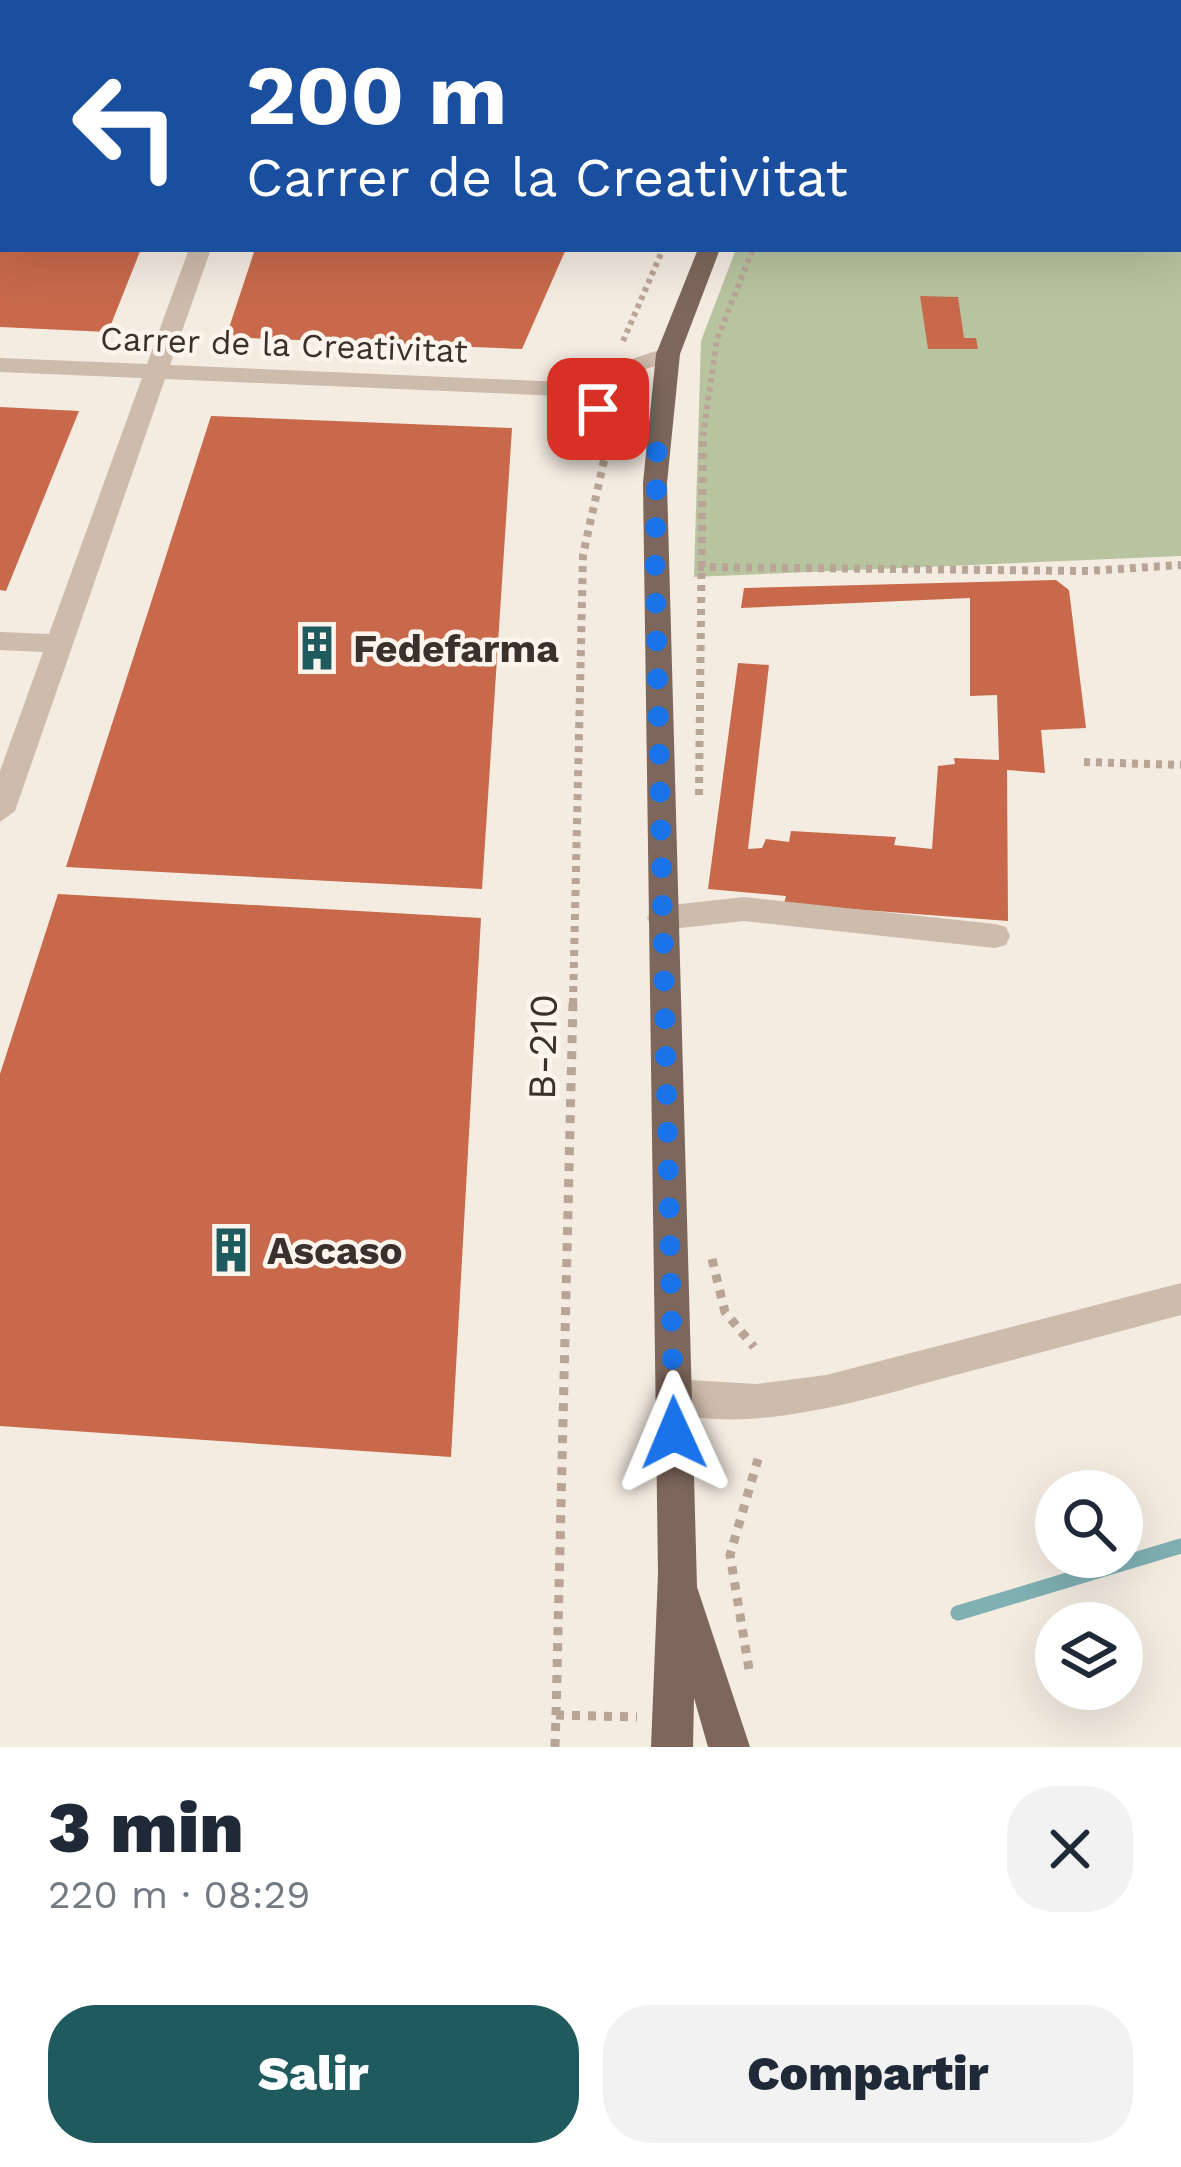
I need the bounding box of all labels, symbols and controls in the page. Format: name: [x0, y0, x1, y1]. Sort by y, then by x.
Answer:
text: 200 m: [246, 46, 507, 144]
icon: left: [48, 48, 204, 204]
text: Carrer de la Creativitat: [246, 146, 848, 209]
street label: Carrer de la Creativitat: [99, 319, 469, 370]
pin: [547, 358, 649, 460]
icon: arrive: [565, 376, 631, 442]
building icon: Fedefarma: [292, 623, 342, 673]
place label: Fedefarma: [353, 626, 559, 671]
street label: B-210: [519, 994, 566, 1100]
building icon: Ascaso: [206, 1225, 256, 1275]
place label: Ascaso: [267, 1228, 403, 1273]
position arrow: [611, 1370, 737, 1496]
map controls: [1035, 1470, 1143, 1710]
button: search: [1035, 1470, 1143, 1578]
button: layers: [1035, 1602, 1143, 1710]
text: 3 min: [48, 1785, 244, 1869]
button: close: [1007, 1786, 1133, 1912]
text: 220 m · 08:29: [48, 1872, 310, 1917]
button: Salir: [48, 2005, 579, 2143]
button: Compartir: [603, 2005, 1133, 2143]

